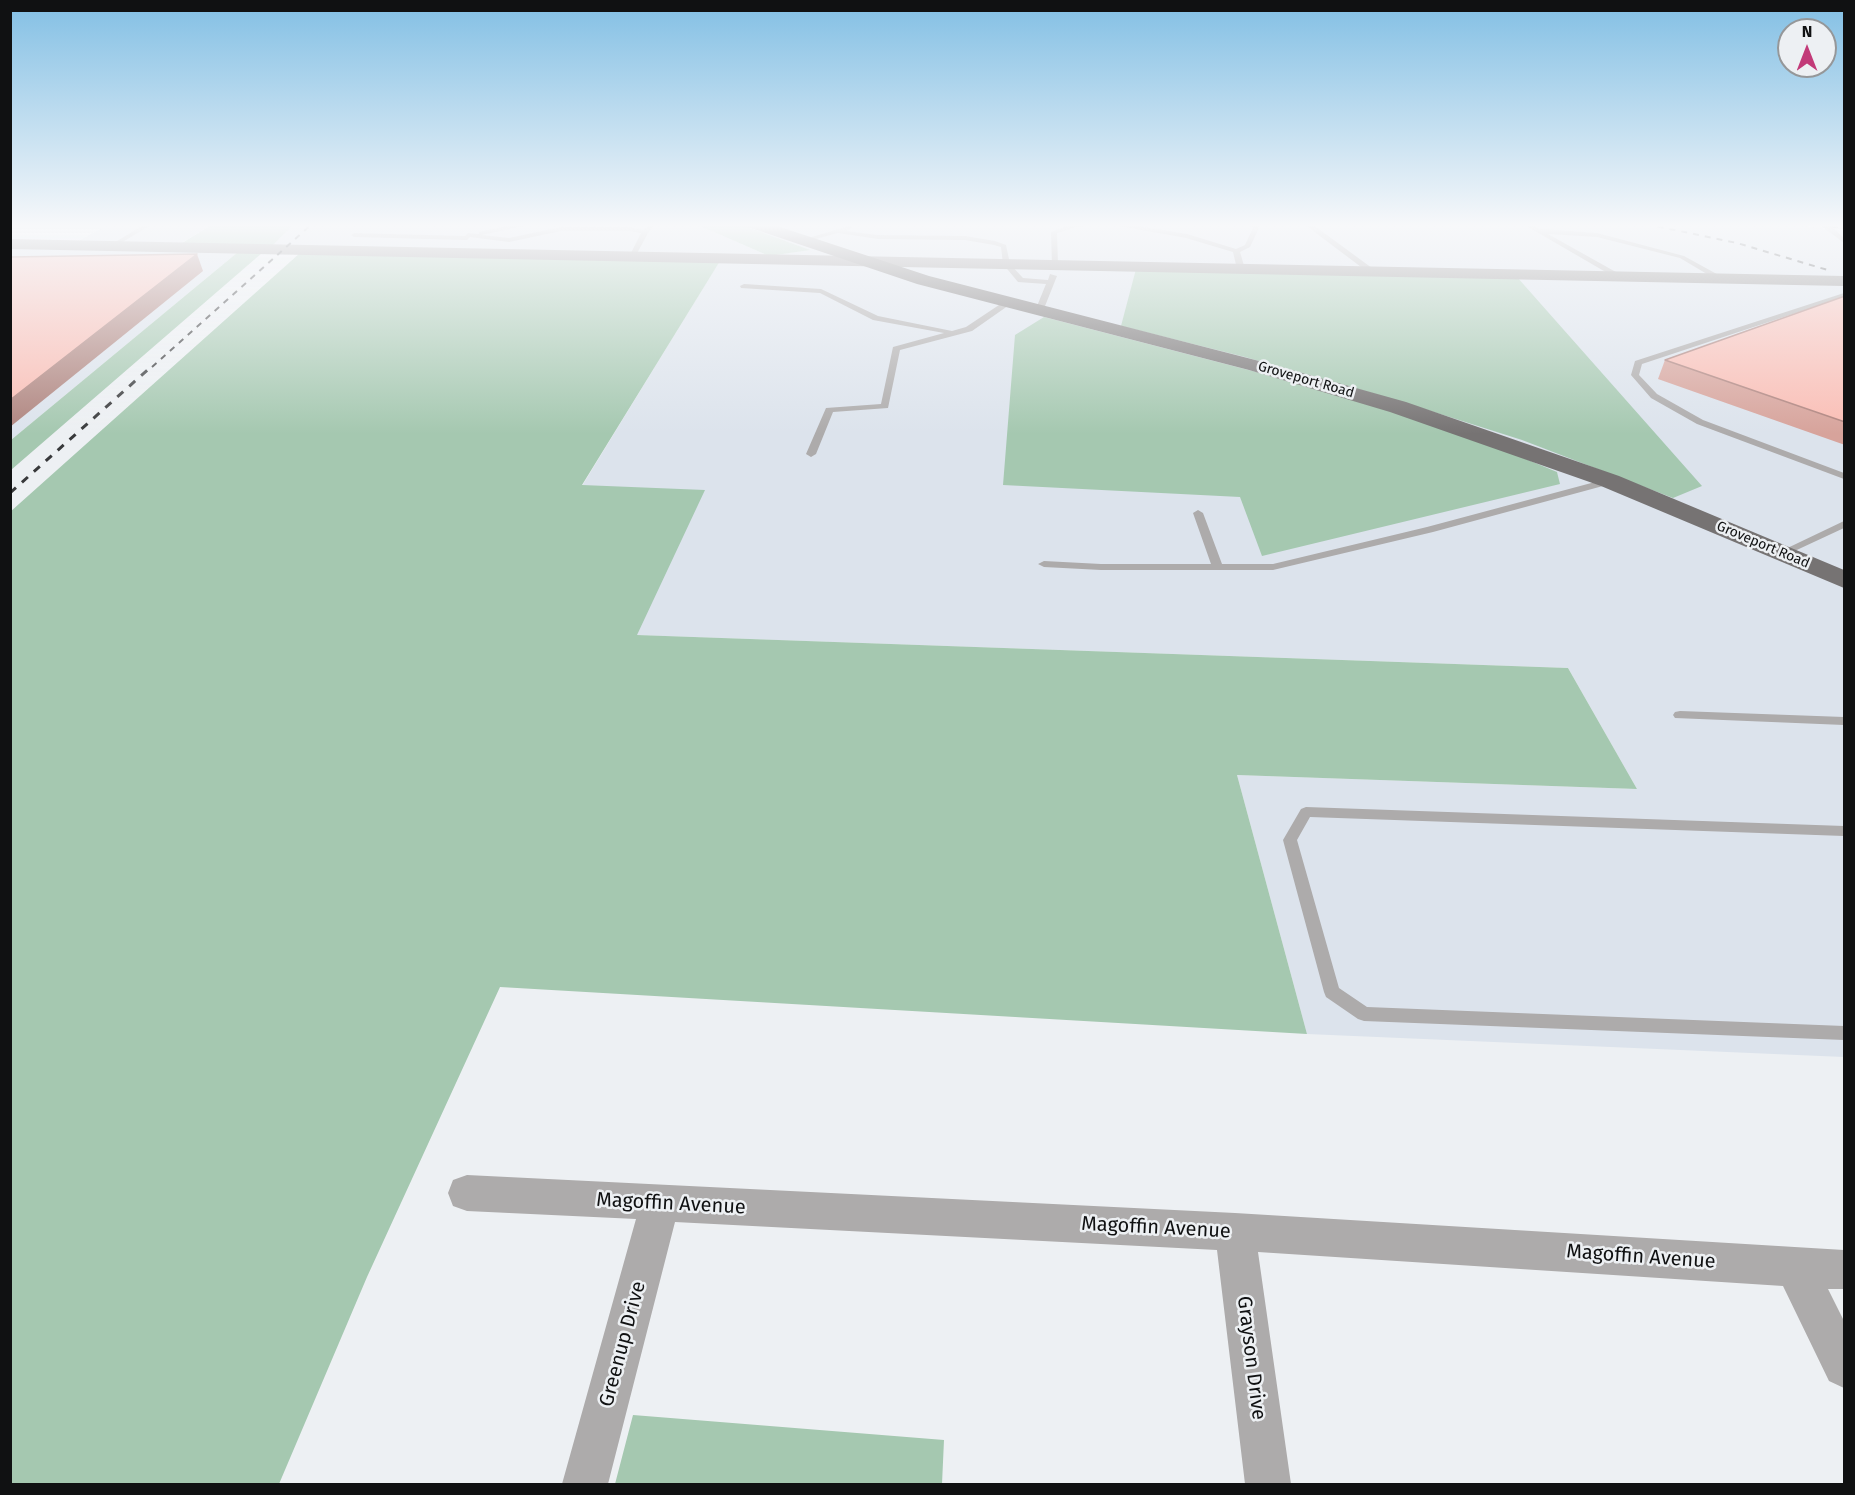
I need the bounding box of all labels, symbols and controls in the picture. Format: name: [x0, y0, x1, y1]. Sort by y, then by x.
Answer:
north arrow: [1777, 18, 1837, 78]
text: N: [1802, 22, 1812, 41]
street label: Groveport Road: [1256, 358, 1356, 402]
street label: Groveport Road: [1714, 518, 1812, 572]
street label: Magoffin Avenue: [596, 1188, 746, 1220]
street label: Magoffin Avenue: [1081, 1212, 1231, 1244]
street label: Magoffin Avenue: [1566, 1240, 1716, 1274]
street label: Greenup Drive: [595, 1279, 651, 1409]
street label: Grayson Drive: [1231, 1295, 1271, 1421]

